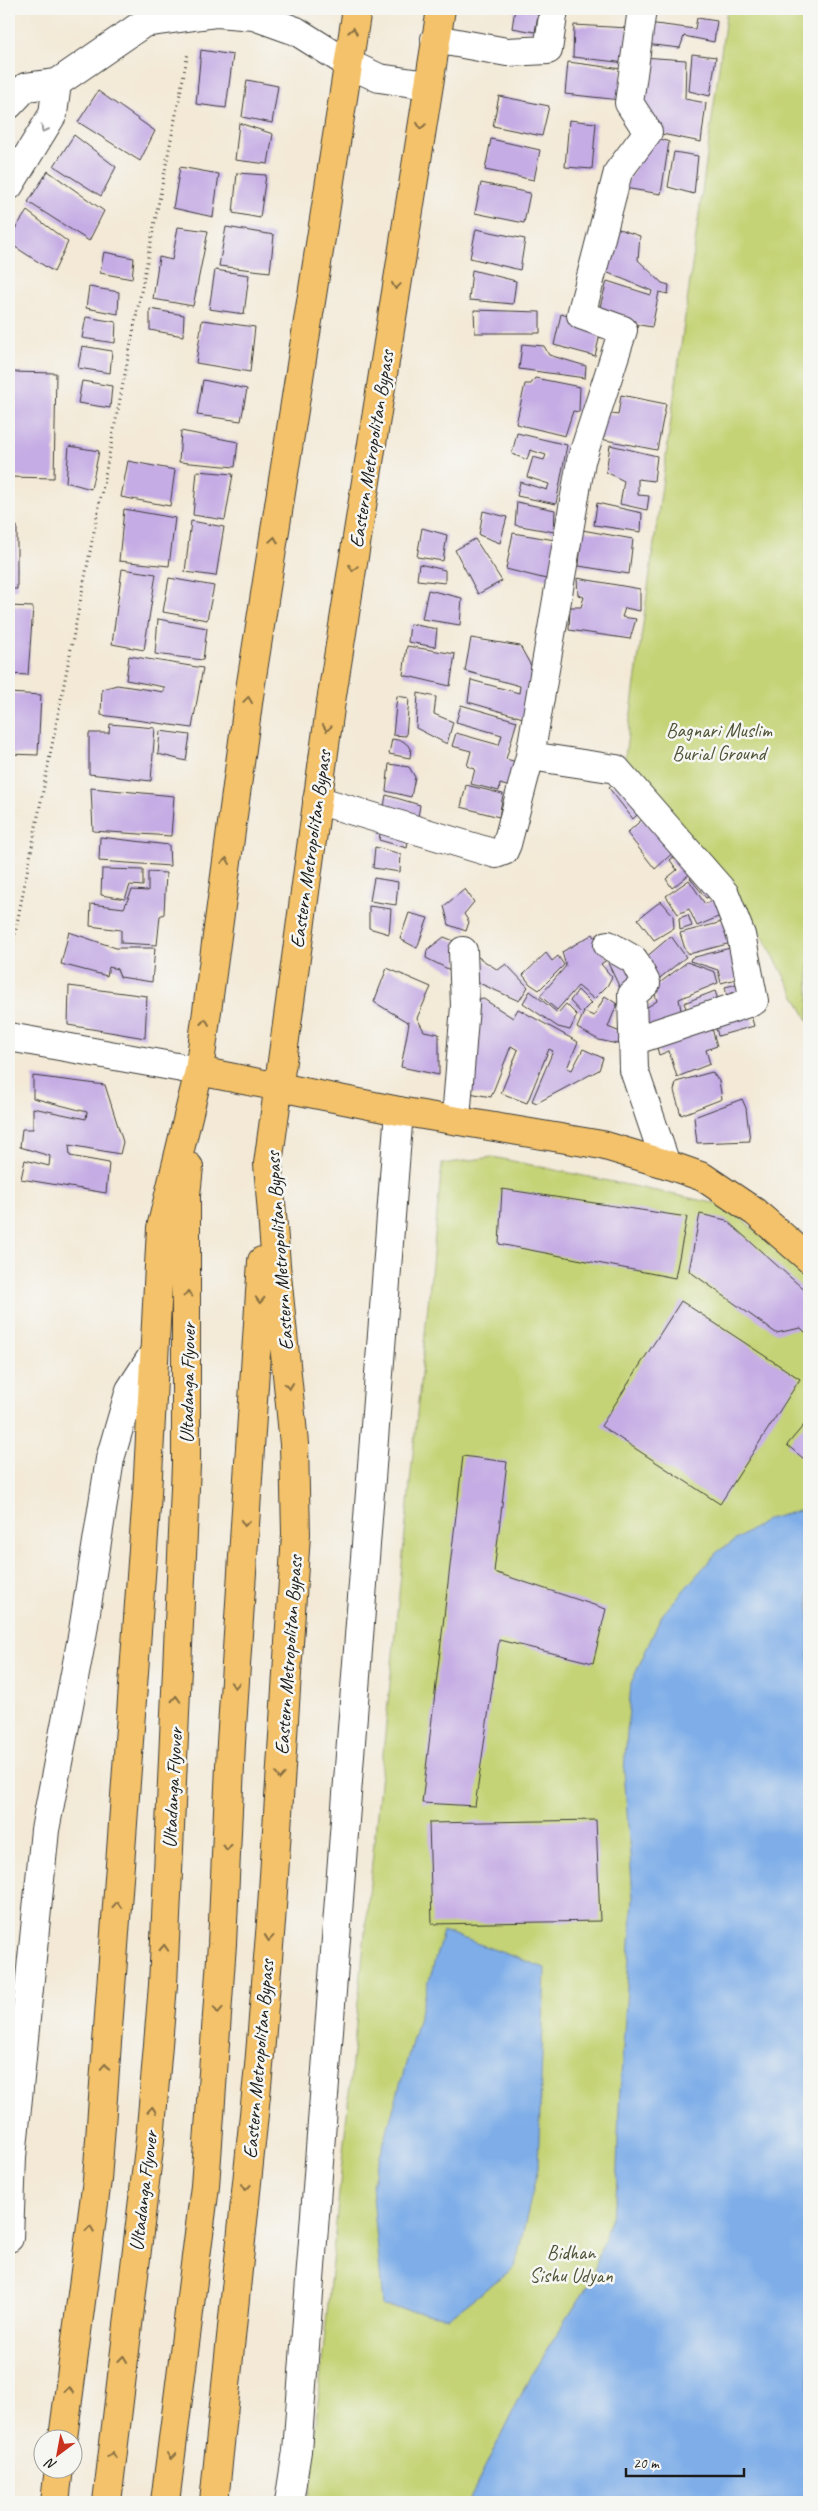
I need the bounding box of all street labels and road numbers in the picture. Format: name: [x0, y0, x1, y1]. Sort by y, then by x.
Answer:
street label: Eastern Metropolitan Bypass: [344, 346, 400, 550]
street label: Eastern Metropolitan Bypass: [284, 746, 337, 950]
street label: Eastern Metropolitan Bypass: [260, 1148, 299, 1351]
street label: Ultadanga Flyover: [174, 1321, 201, 1444]
street label: Eastern Metropolitan Bypass: [269, 1553, 308, 1755]
street label: Ultadanga Flyover: [157, 1725, 188, 1849]
street label: Eastern Metropolitan Bypass: [237, 1956, 280, 2159]
street label: Ultadanga Flyover: [124, 2128, 163, 2252]

